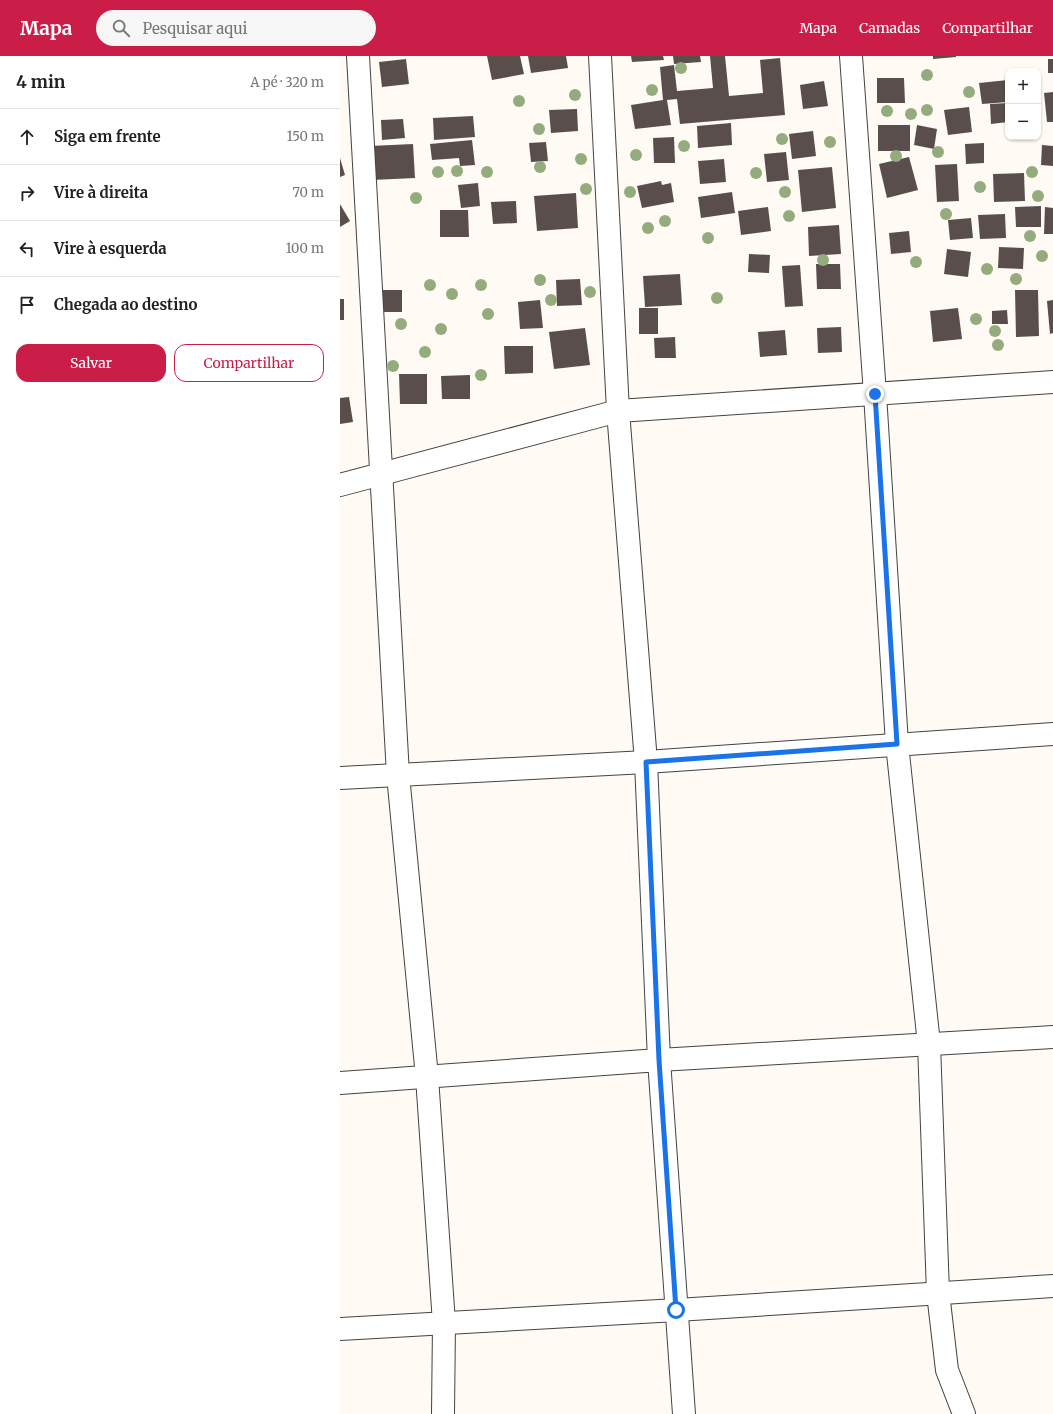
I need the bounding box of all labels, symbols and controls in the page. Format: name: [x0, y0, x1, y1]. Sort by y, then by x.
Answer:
search box: [96, 10, 376, 46]
text: Mapa: [20, 16, 72, 40]
icon: search: [110, 17, 132, 39]
text: Pesquisar aqui: [142, 19, 247, 38]
text: Mapa: [799, 19, 837, 37]
text: Camadas: [859, 19, 920, 37]
text: Compartilhar: [942, 19, 1033, 37]
map controls: [1005, 68, 1041, 140]
button: +: [1005, 68, 1041, 104]
text: 4 min: [16, 71, 65, 93]
text: A pé · 320 m: [250, 74, 324, 91]
button: −: [1005, 104, 1041, 140]
icon: ahead: [16, 126, 38, 148]
text: Siga em frente: [54, 127, 161, 146]
text: 150 m: [287, 128, 324, 145]
icon: right: [16, 182, 38, 204]
text: Vire à direita: [54, 183, 148, 202]
text: 70 m: [293, 184, 324, 201]
icon: left: [16, 238, 38, 260]
text: Vire à esquerda: [54, 239, 167, 258]
text: 100 m: [286, 240, 324, 257]
icon: arrive: [16, 294, 38, 316]
text: Chegada ao destino: [54, 295, 197, 314]
button: Salvar: [16, 344, 166, 382]
button: Compartilhar: [174, 344, 324, 382]
route end: [866, 385, 884, 403]
route start: [667, 1301, 685, 1319]

